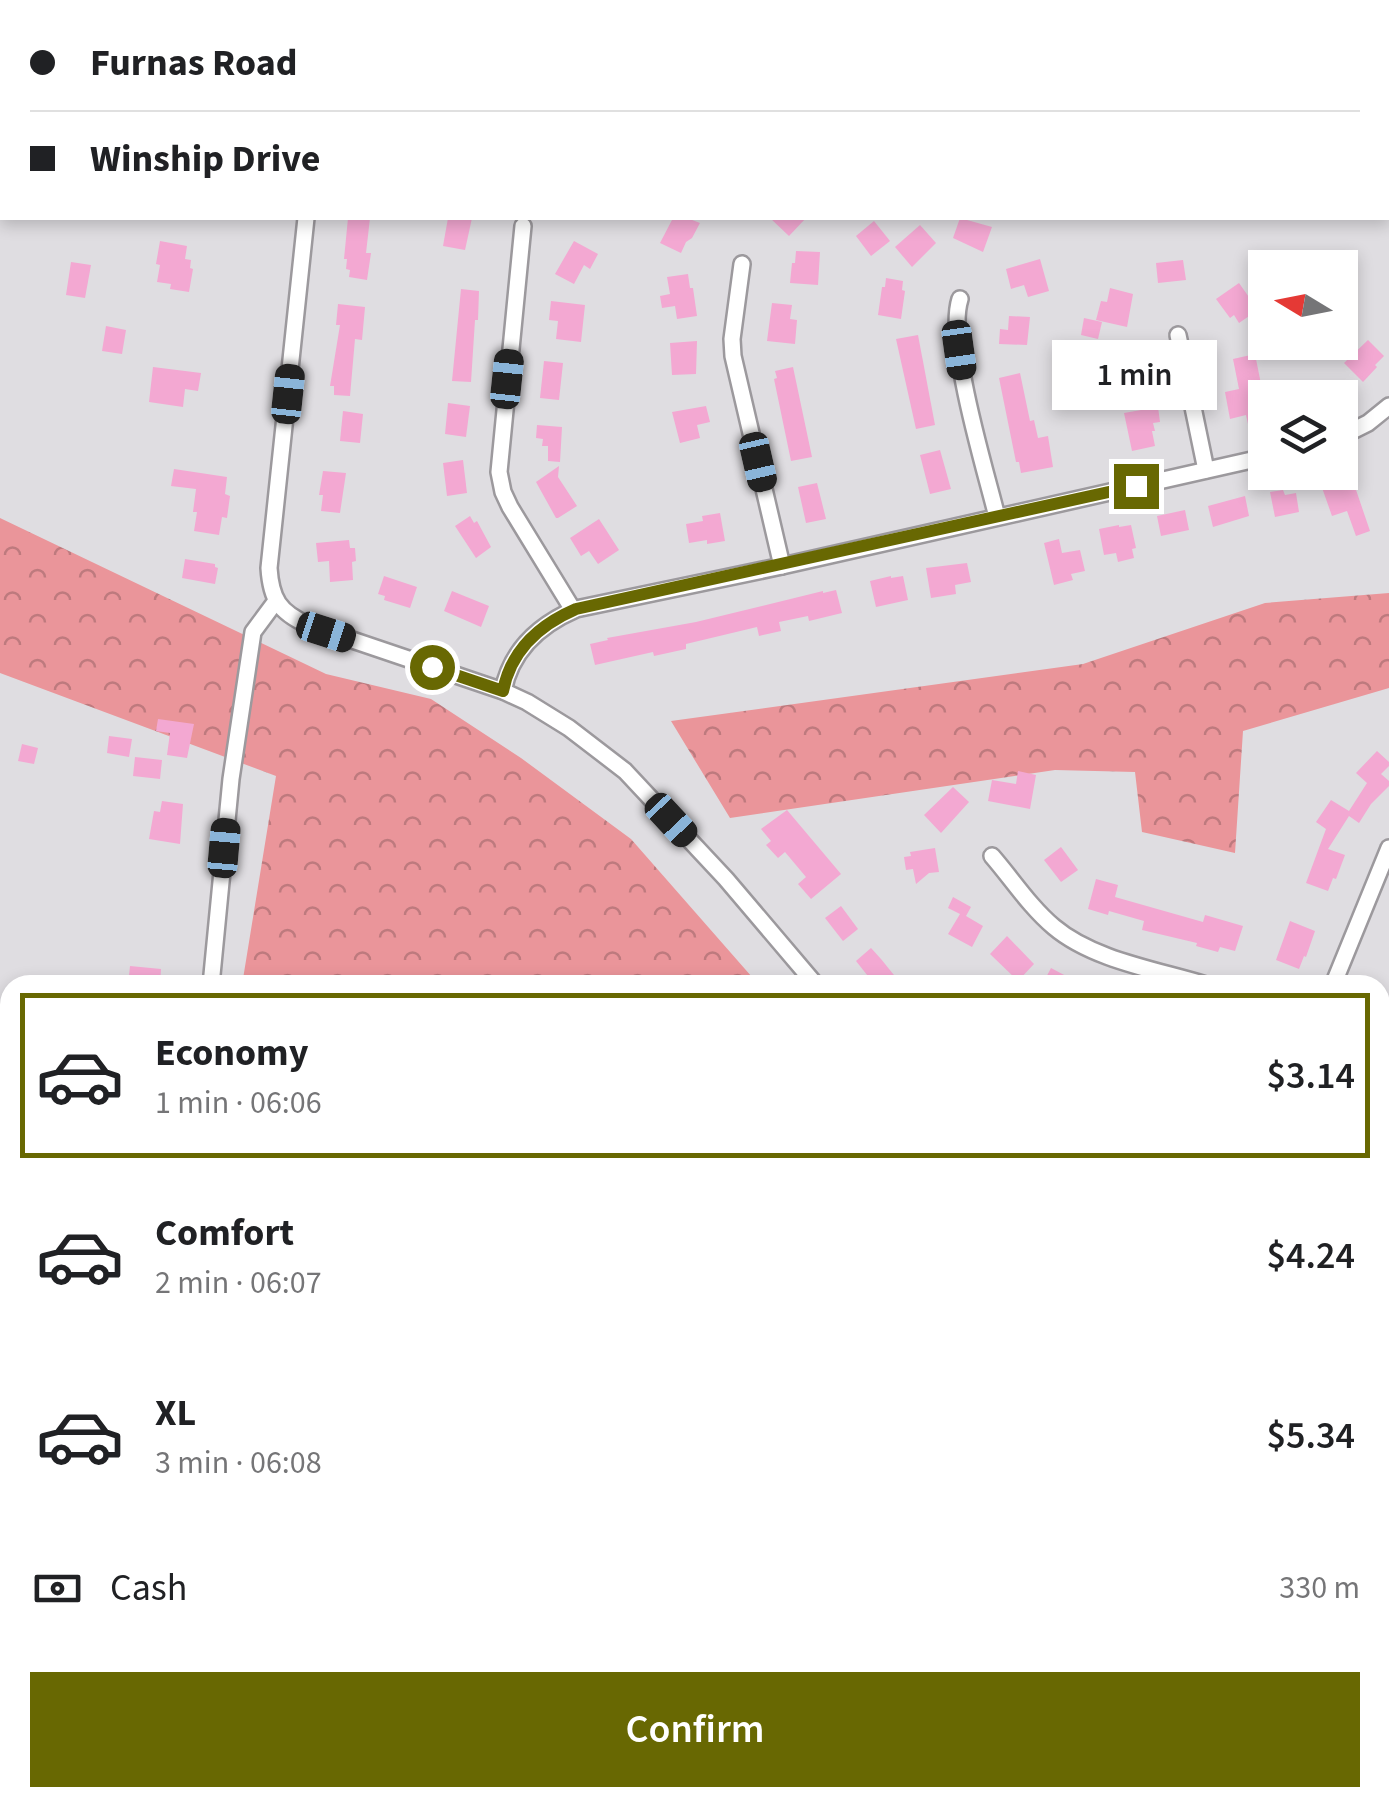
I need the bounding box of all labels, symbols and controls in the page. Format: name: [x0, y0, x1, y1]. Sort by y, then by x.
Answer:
text: Furnas Road: [90, 36, 297, 90]
text: Winship Drive: [90, 132, 321, 186]
north arrow: [1248, 250, 1358, 360]
map controls: [1248, 250, 1358, 490]
car: [940, 318, 978, 382]
callout: 1 min: [1054, 341, 1218, 411]
car: [489, 348, 525, 410]
text: 1 min: [1096, 352, 1173, 398]
car: [270, 363, 306, 425]
button: layers: [1248, 380, 1358, 490]
car: [737, 429, 779, 495]
route end: [1114, 464, 1159, 509]
car: [293, 608, 359, 656]
route start: [410, 645, 455, 690]
car: [640, 788, 702, 852]
car: [206, 817, 242, 879]
text: Economy: [155, 1026, 308, 1080]
icon: car: [35, 1031, 125, 1121]
text: $3.14: [1267, 1049, 1355, 1103]
text: 1 min · 06:06: [155, 1080, 322, 1126]
text: Comfort: [155, 1206, 294, 1260]
icon: car: [35, 1211, 125, 1301]
text: $4.24: [1267, 1229, 1355, 1283]
text: 2 min · 06:07: [155, 1260, 322, 1306]
text: XL: [155, 1386, 196, 1440]
icon: car: [35, 1391, 125, 1481]
text: $5.34: [1267, 1409, 1355, 1463]
text: 3 min · 06:08: [155, 1440, 322, 1486]
icon: cash: [30, 1561, 85, 1616]
text: Cash: [110, 1561, 187, 1615]
text: 330 m: [1279, 1565, 1360, 1611]
button: Confirm: [30, 1672, 1360, 1787]

